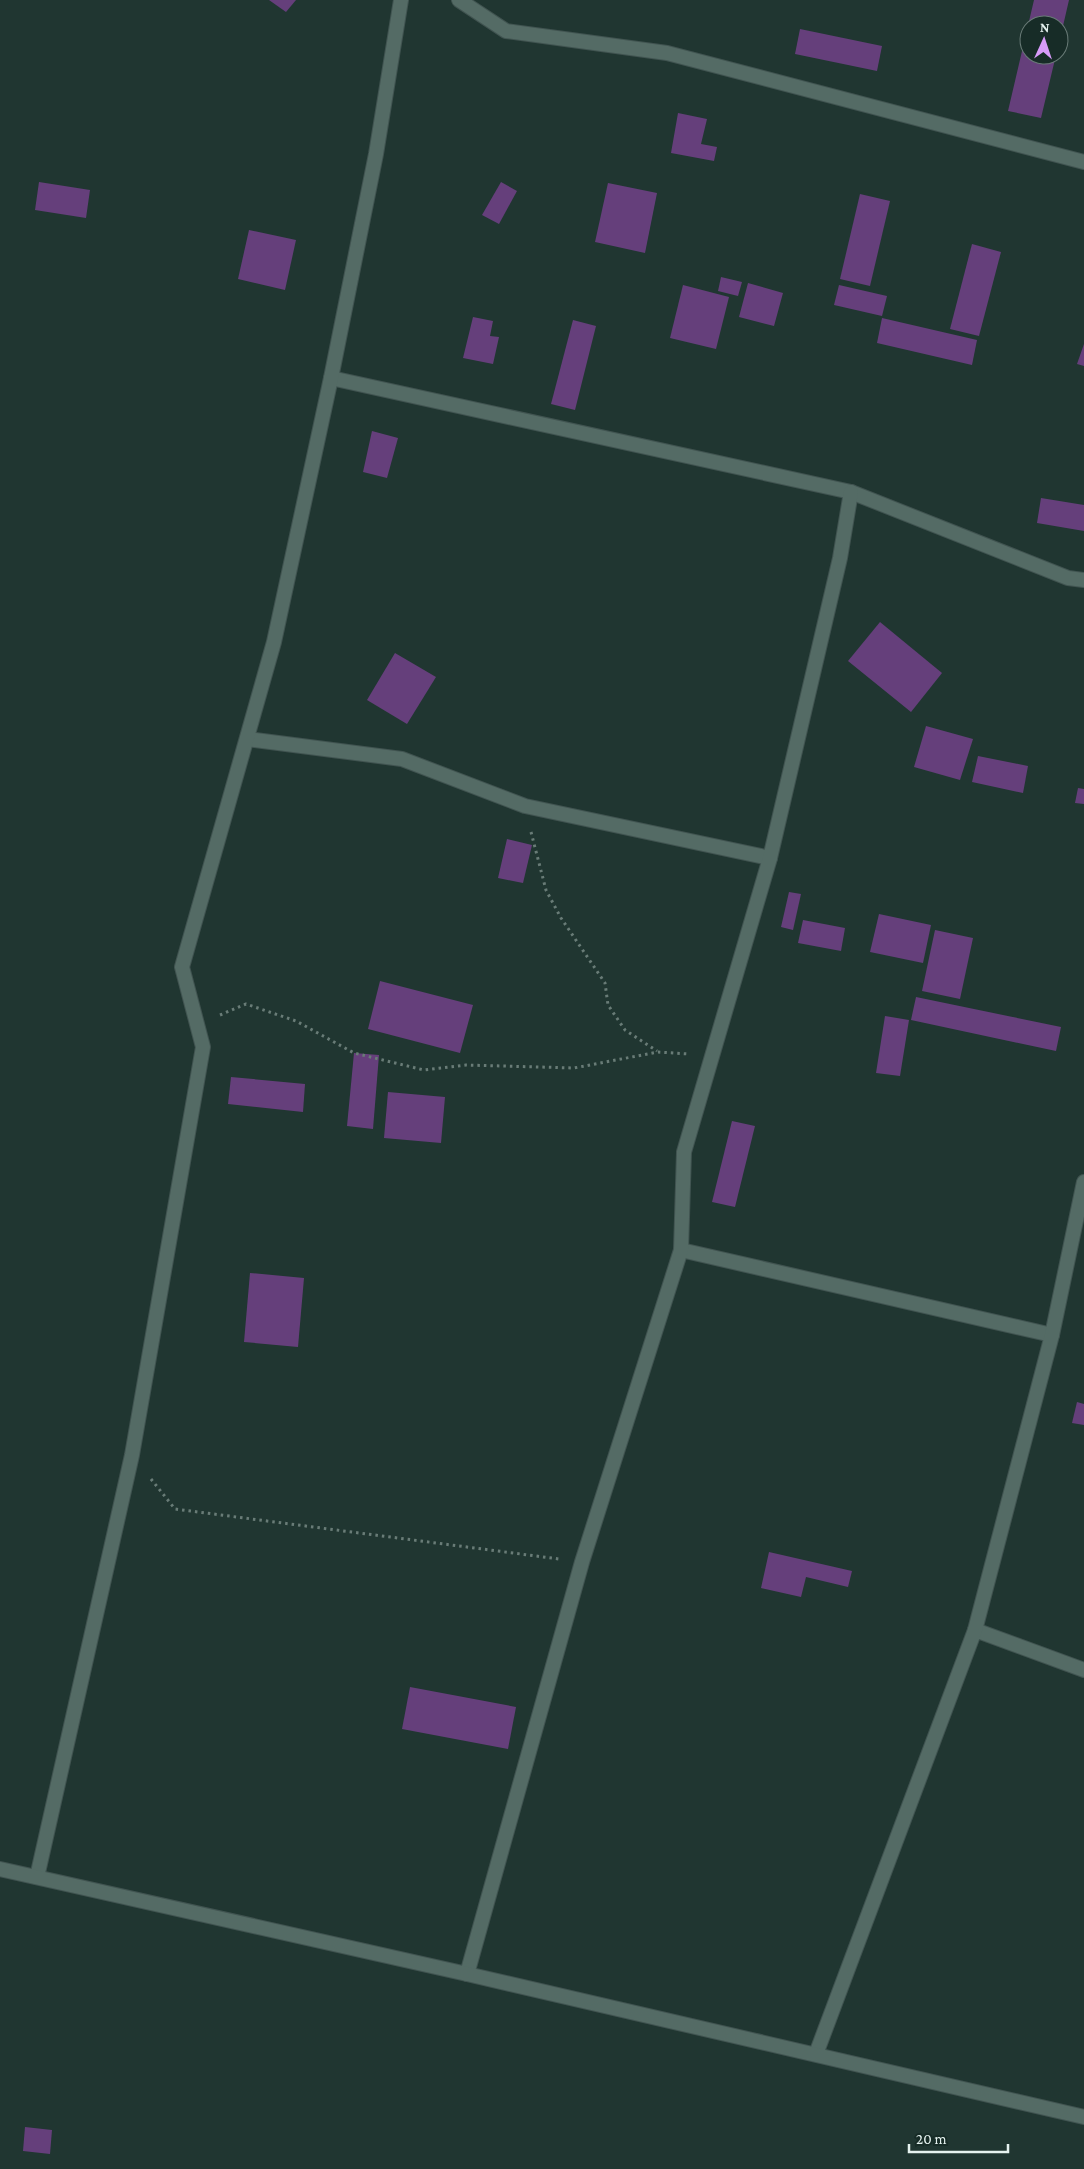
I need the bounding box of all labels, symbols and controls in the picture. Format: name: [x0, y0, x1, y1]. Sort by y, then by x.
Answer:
north arrow: [1019, 15, 1069, 65]
text: N: [1039, 19, 1050, 35]
scale bar: [909, 2122, 1008, 2154]
text: 20 m: [916, 2131, 947, 2147]

